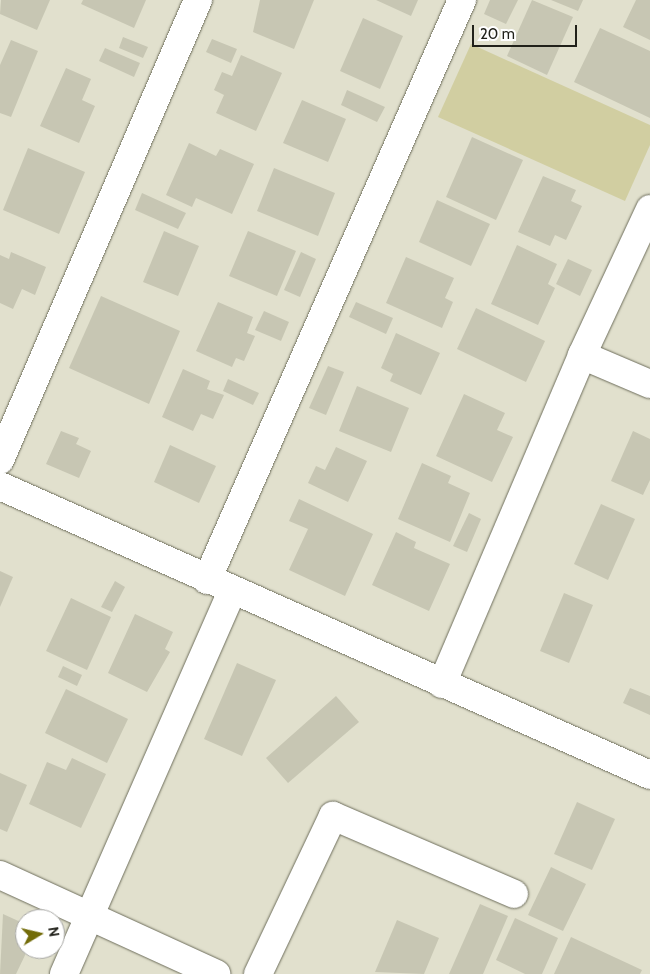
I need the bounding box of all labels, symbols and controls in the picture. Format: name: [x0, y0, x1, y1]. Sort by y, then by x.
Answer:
scale bar: [475, 15, 580, 47]
text: 20 m: [480, 25, 515, 43]
north arrow: [15, 909, 65, 959]
text: N: [44, 926, 63, 938]

